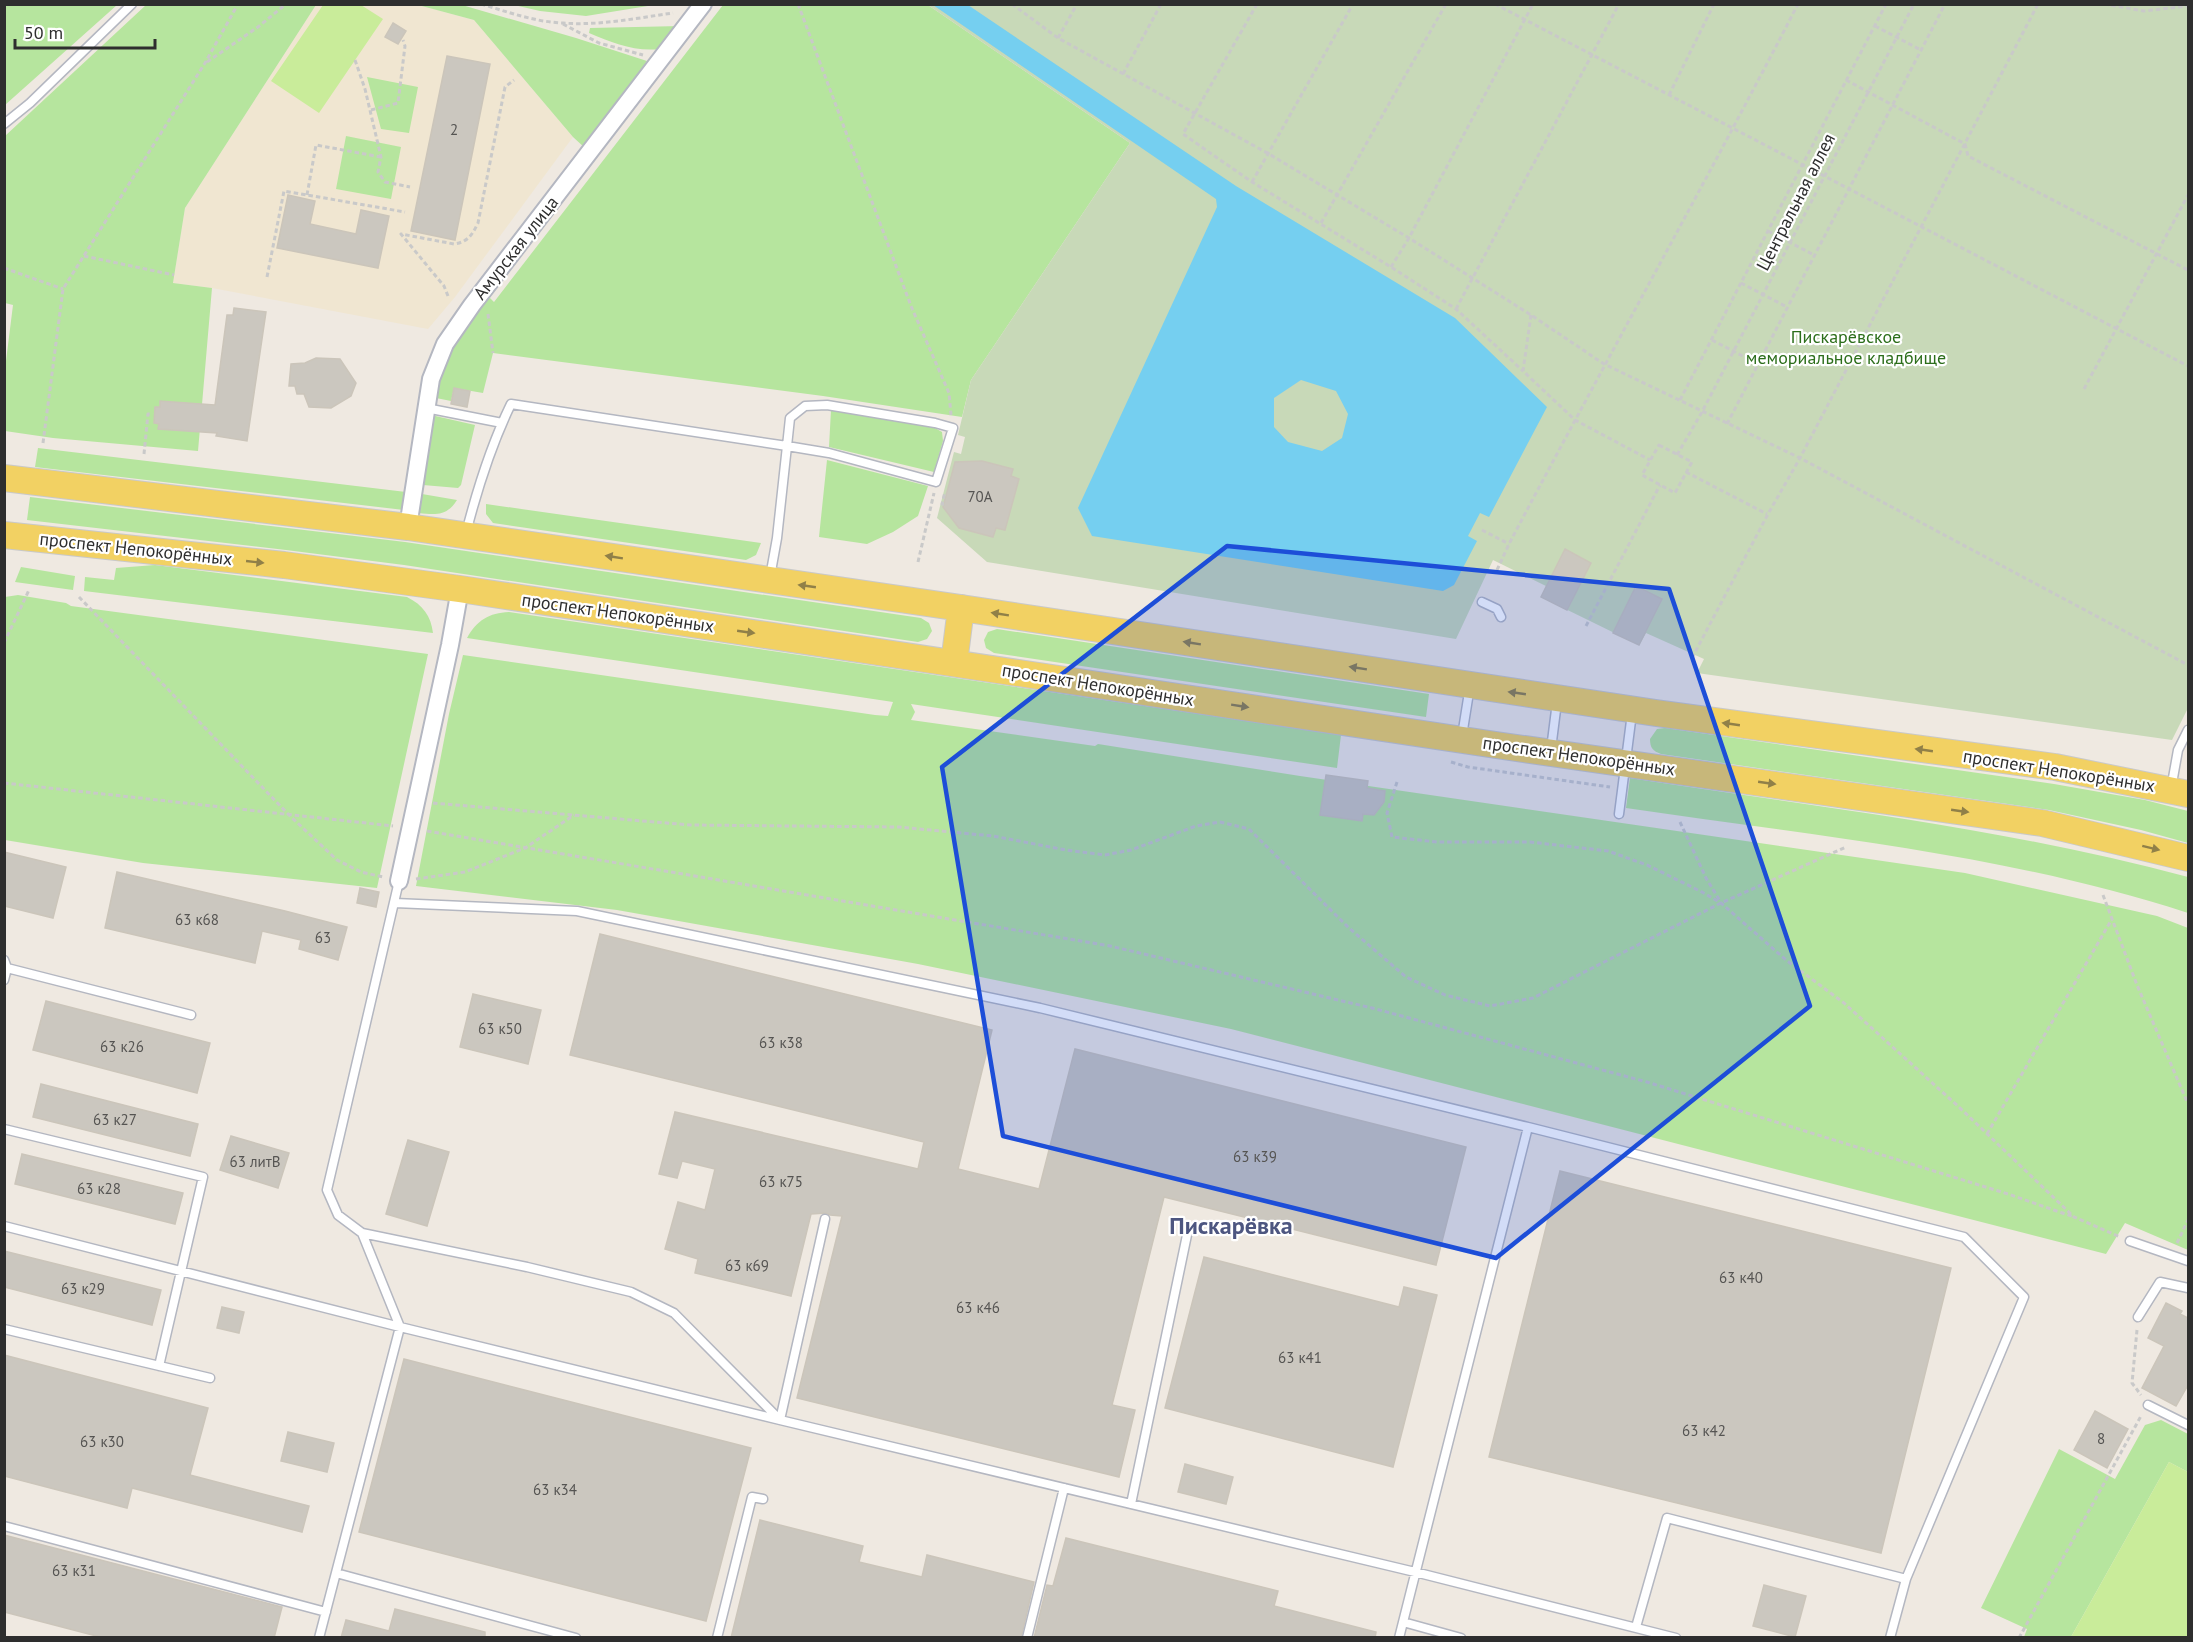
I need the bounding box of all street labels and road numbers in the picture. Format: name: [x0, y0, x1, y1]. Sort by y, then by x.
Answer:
street label: Центральная аллея: [1751, 129, 1840, 274]
street label: Амурская улица: [468, 191, 563, 304]
street label: проспект Непокорённых: [38, 527, 234, 570]
street label: проспект Непокорённых: [520, 588, 716, 637]
street label: проспект Непокорённых: [1000, 658, 1196, 711]
street label: проспект Непокорённых: [1481, 731, 1677, 780]
street label: проспект Непокорённых: [1961, 744, 2157, 797]

